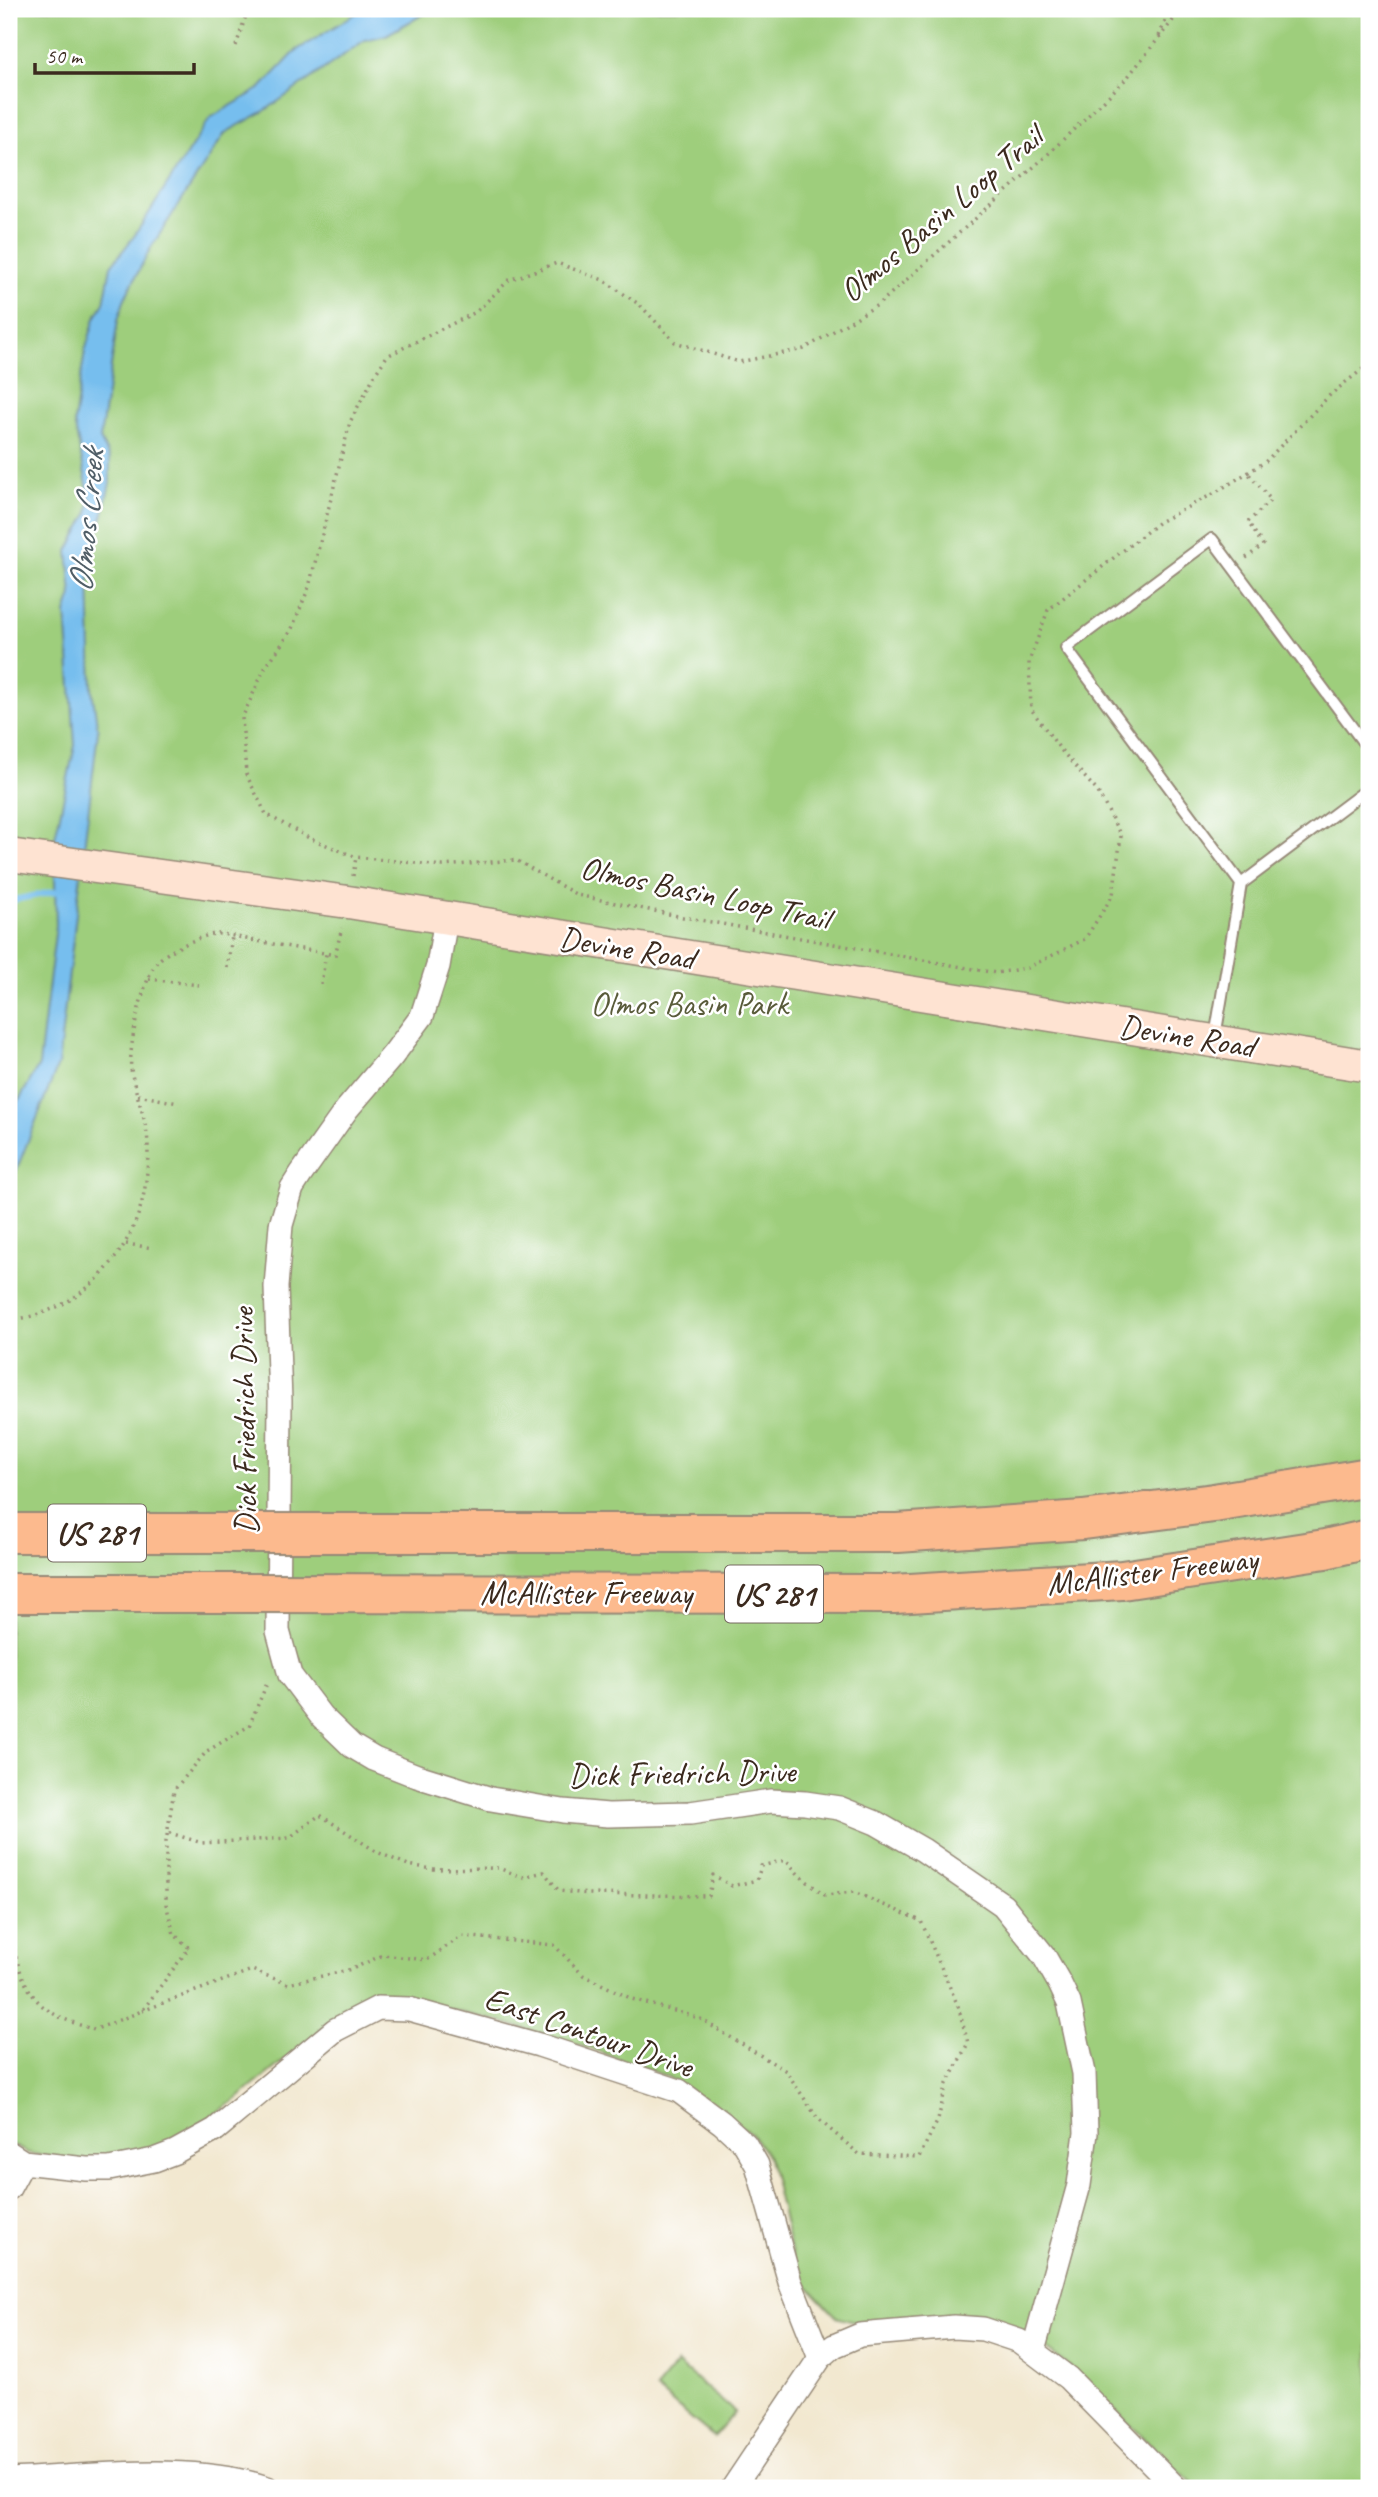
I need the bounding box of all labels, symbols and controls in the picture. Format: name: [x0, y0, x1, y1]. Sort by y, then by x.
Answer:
scale bar: [35, 32, 194, 76]
text: 50 m: [46, 43, 84, 69]
street label: Olmos Basin Loop Trail: [831, 113, 1055, 311]
water label: Olmos Creek: [57, 443, 115, 594]
street label: Olmos Basin Loop Trail: [577, 846, 838, 941]
street label: Devine Road: [557, 917, 702, 980]
park label: Olmos Basin Park: [591, 983, 790, 1025]
street label: Devine Road: [1117, 1005, 1262, 1068]
street label: Dick Friedrich Drive: [221, 1305, 267, 1535]
road number: US 281: [48, 1504, 146, 1562]
street label: McAllister Freeway: [1044, 1537, 1262, 1605]
road number: US 281: [725, 1566, 823, 1623]
street label: McAllister Freeway: [480, 1572, 695, 1614]
street label: Dick Friedrich Drive: [568, 1750, 798, 1796]
street label: East Contour Drive: [479, 1977, 701, 2088]

